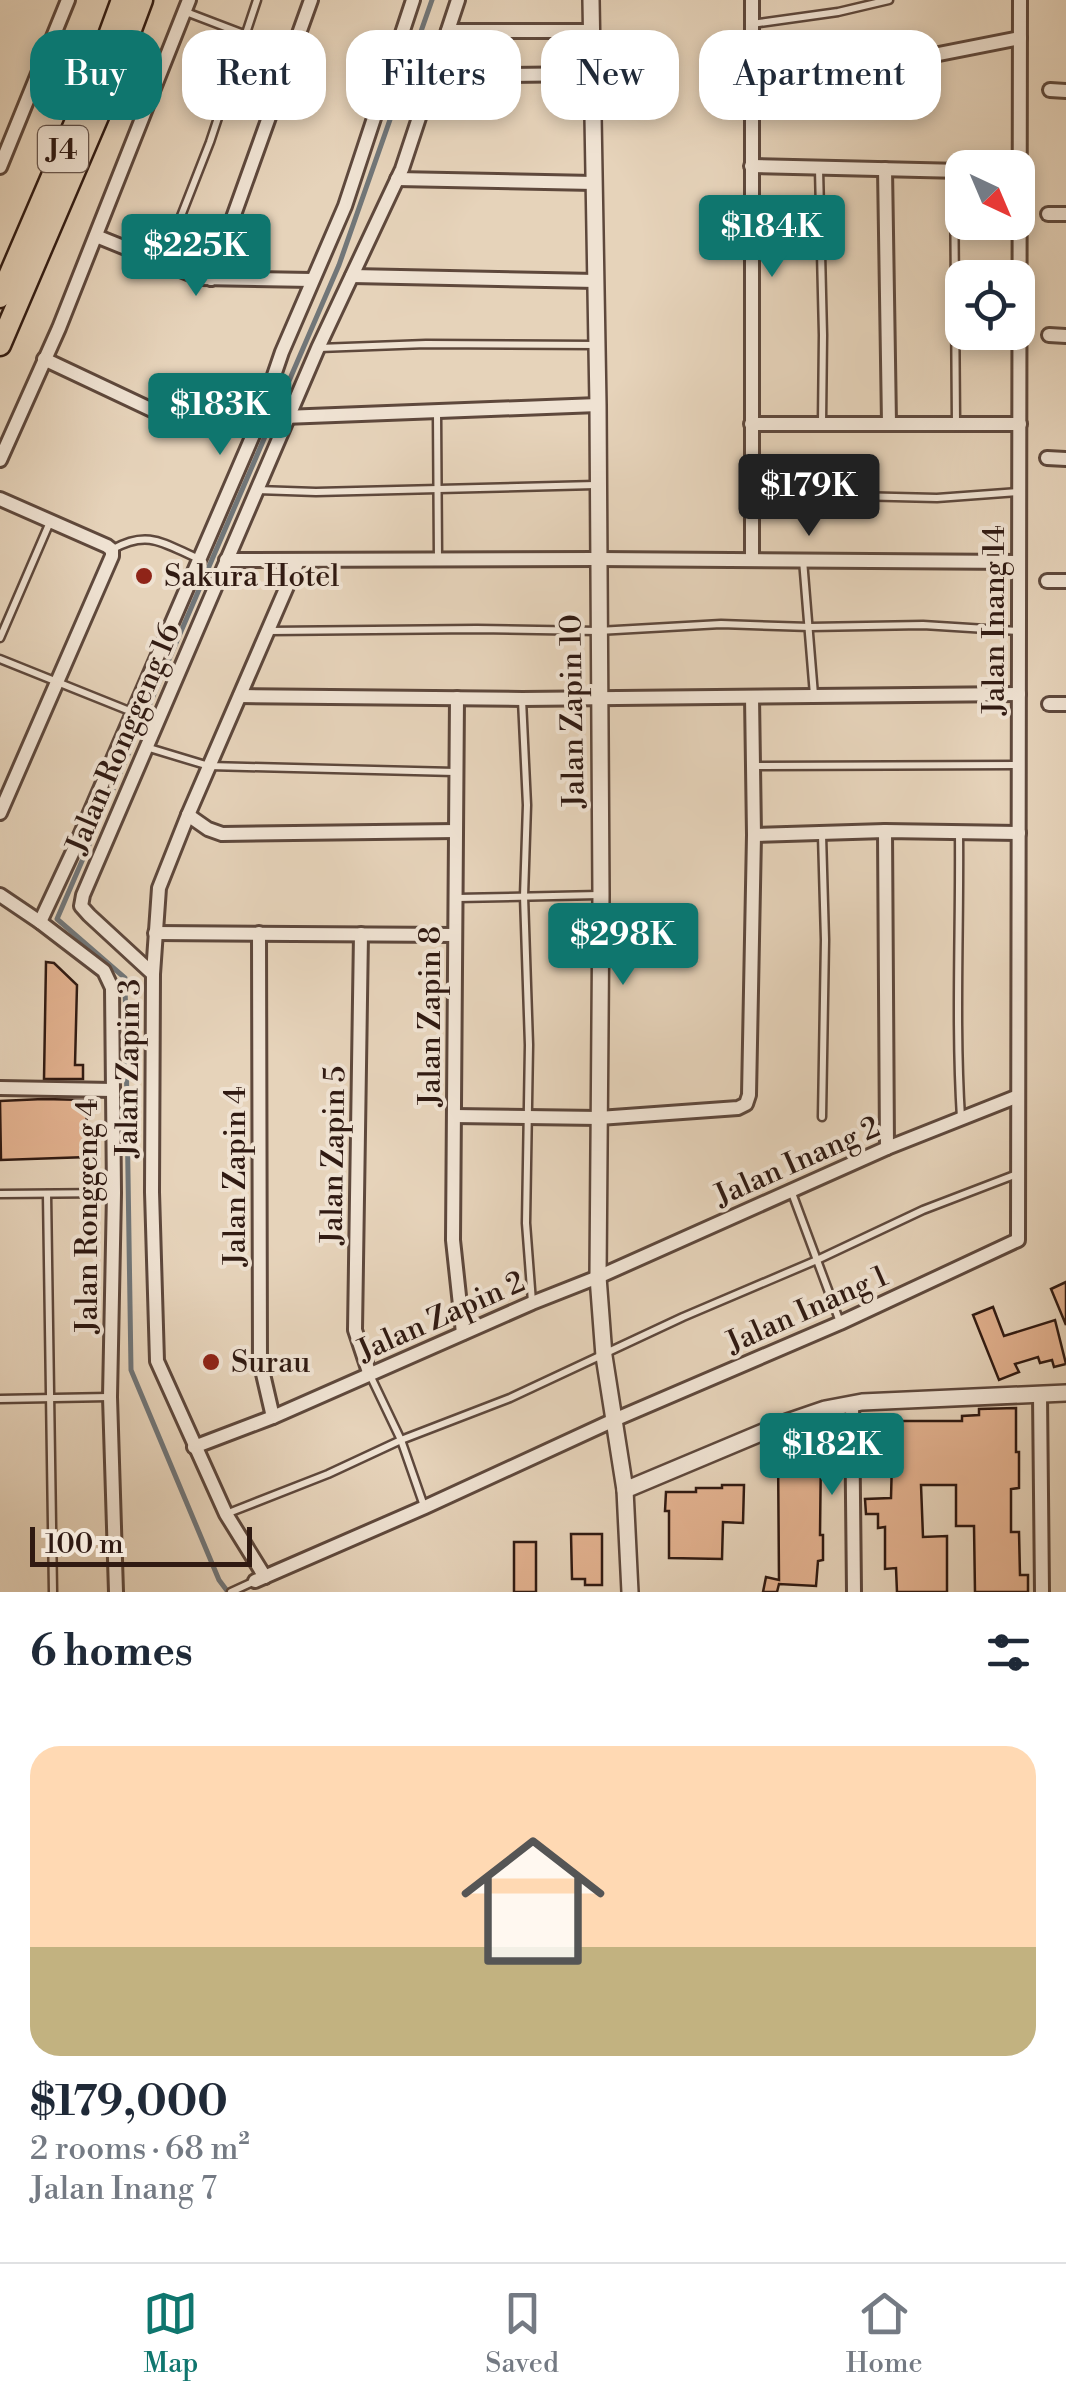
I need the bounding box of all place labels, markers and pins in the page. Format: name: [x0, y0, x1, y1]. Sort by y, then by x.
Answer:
pin: $184K: [702, 195, 842, 280]
pin: $225K: [126, 214, 266, 299]
pin: $183K: [150, 373, 290, 458]
pin: $179K: [739, 454, 879, 539]
place label: Sakura Hotel: [164, 558, 339, 596]
marker: Sakura Hotel: [133, 565, 155, 587]
pin: $298K: [553, 903, 693, 988]
place label: Surau: [231, 1344, 310, 1382]
marker: Surau: [200, 1351, 222, 1373]
pin: $182K: [762, 1413, 902, 1498]

